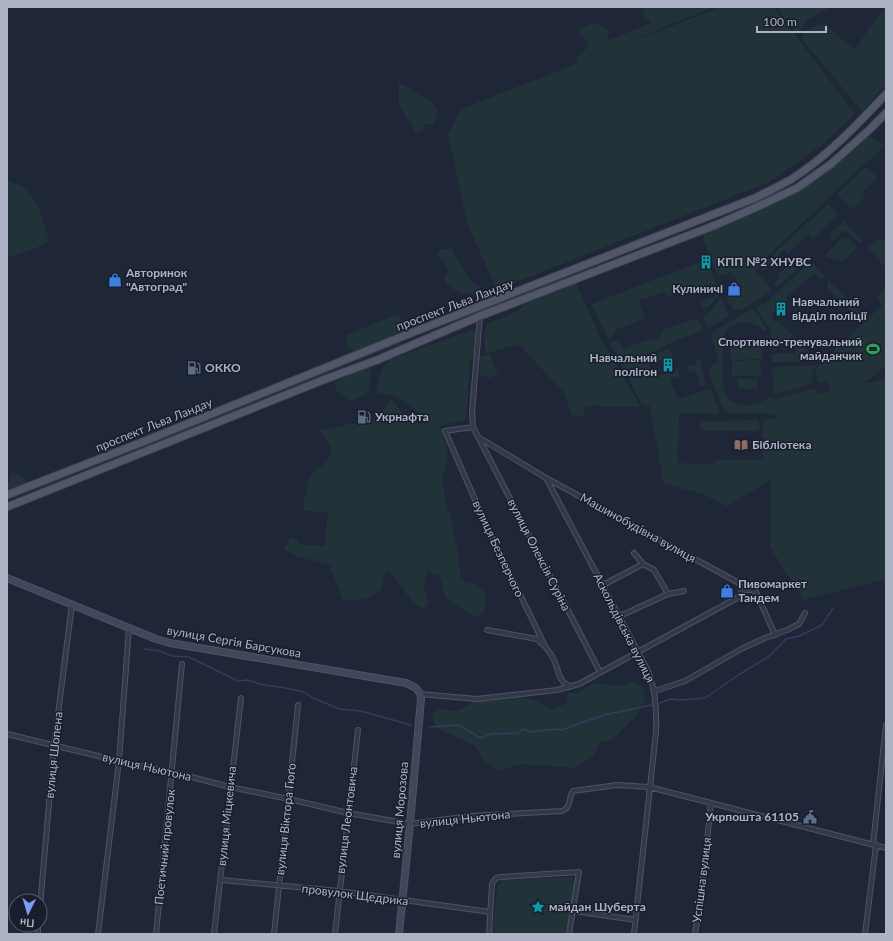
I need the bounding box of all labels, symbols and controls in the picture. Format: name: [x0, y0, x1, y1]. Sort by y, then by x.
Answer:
scale bar: [757, 8, 826, 34]
text: 100 m: [763, 14, 797, 29]
building icon: КПП №2 ХНУВС: [698, 254, 714, 270]
place label: КПП №2 ХНУВС: [717, 254, 811, 269]
place label: Авторинок "Автоград": [125, 265, 188, 294]
shop icon: Авторинок "Автоград": [107, 272, 123, 288]
street label: проспект Льва Ландау: [394, 275, 516, 334]
place label: Кулиничі: [672, 281, 723, 296]
shop icon: Кулиничі: [726, 281, 742, 297]
place label: Навчальний відділ поліції: [792, 294, 868, 323]
building icon: Навчальний відділ поліції: [773, 301, 789, 317]
place label: Спортивно-тренувальний майданчик: [718, 334, 862, 363]
sports icon: Спортивно-тренувальний майданчик: [865, 341, 881, 357]
place label: Навчальний полігон: [590, 350, 657, 379]
building icon: Навчальний полігон: [660, 357, 676, 373]
fuel station icon: ОККО: [186, 360, 202, 376]
place label: ОККО: [205, 360, 241, 375]
street label: проспект Льва Ландау: [93, 394, 215, 455]
fuel station icon: Укрнафта: [356, 409, 372, 425]
place label: Укрнафта: [374, 409, 429, 424]
library icon: Бібліотека: [733, 437, 749, 453]
place label: Бібліотека: [752, 437, 811, 452]
street label: Машинобудівна вулиця: [578, 489, 699, 566]
street label: вулиця Олексія Суріна: [505, 496, 574, 613]
street label: вулиця Безперчого: [469, 498, 528, 600]
street label: Аскольдівська вулиця: [590, 571, 659, 685]
place label: Пивомаркет Тандем: [738, 576, 808, 605]
shop icon: Пивомаркет Тандем: [719, 583, 735, 599]
street label: вулиця Сергія Барсукова: [166, 622, 302, 661]
street label: вулиця Шопена: [41, 711, 66, 799]
street label: вулиця Ньютона: [101, 749, 193, 784]
street label: вулиця Морозова: [388, 761, 411, 859]
street label: вулиця Віктора Гюґо: [272, 762, 299, 876]
street label: вулиця Міцкевича: [214, 765, 239, 867]
street label: вулиця Леонтовича: [332, 766, 361, 874]
street label: Поетичний провулок: [151, 788, 178, 906]
street label: вулиця Ньютона: [419, 806, 511, 831]
place label: Укрпошта 61105: [704, 809, 799, 824]
public building icon: Укрпошта 61105: [802, 809, 818, 825]
street label: Успішна вулиця: [689, 836, 714, 924]
street label: провулок Щедрика: [301, 881, 409, 908]
north arrow: [8, 893, 48, 933]
place icon: майдан Шуберта: [530, 899, 546, 915]
place label: майдан Шуберта: [549, 899, 646, 914]
text: Пн: [19, 916, 35, 931]

